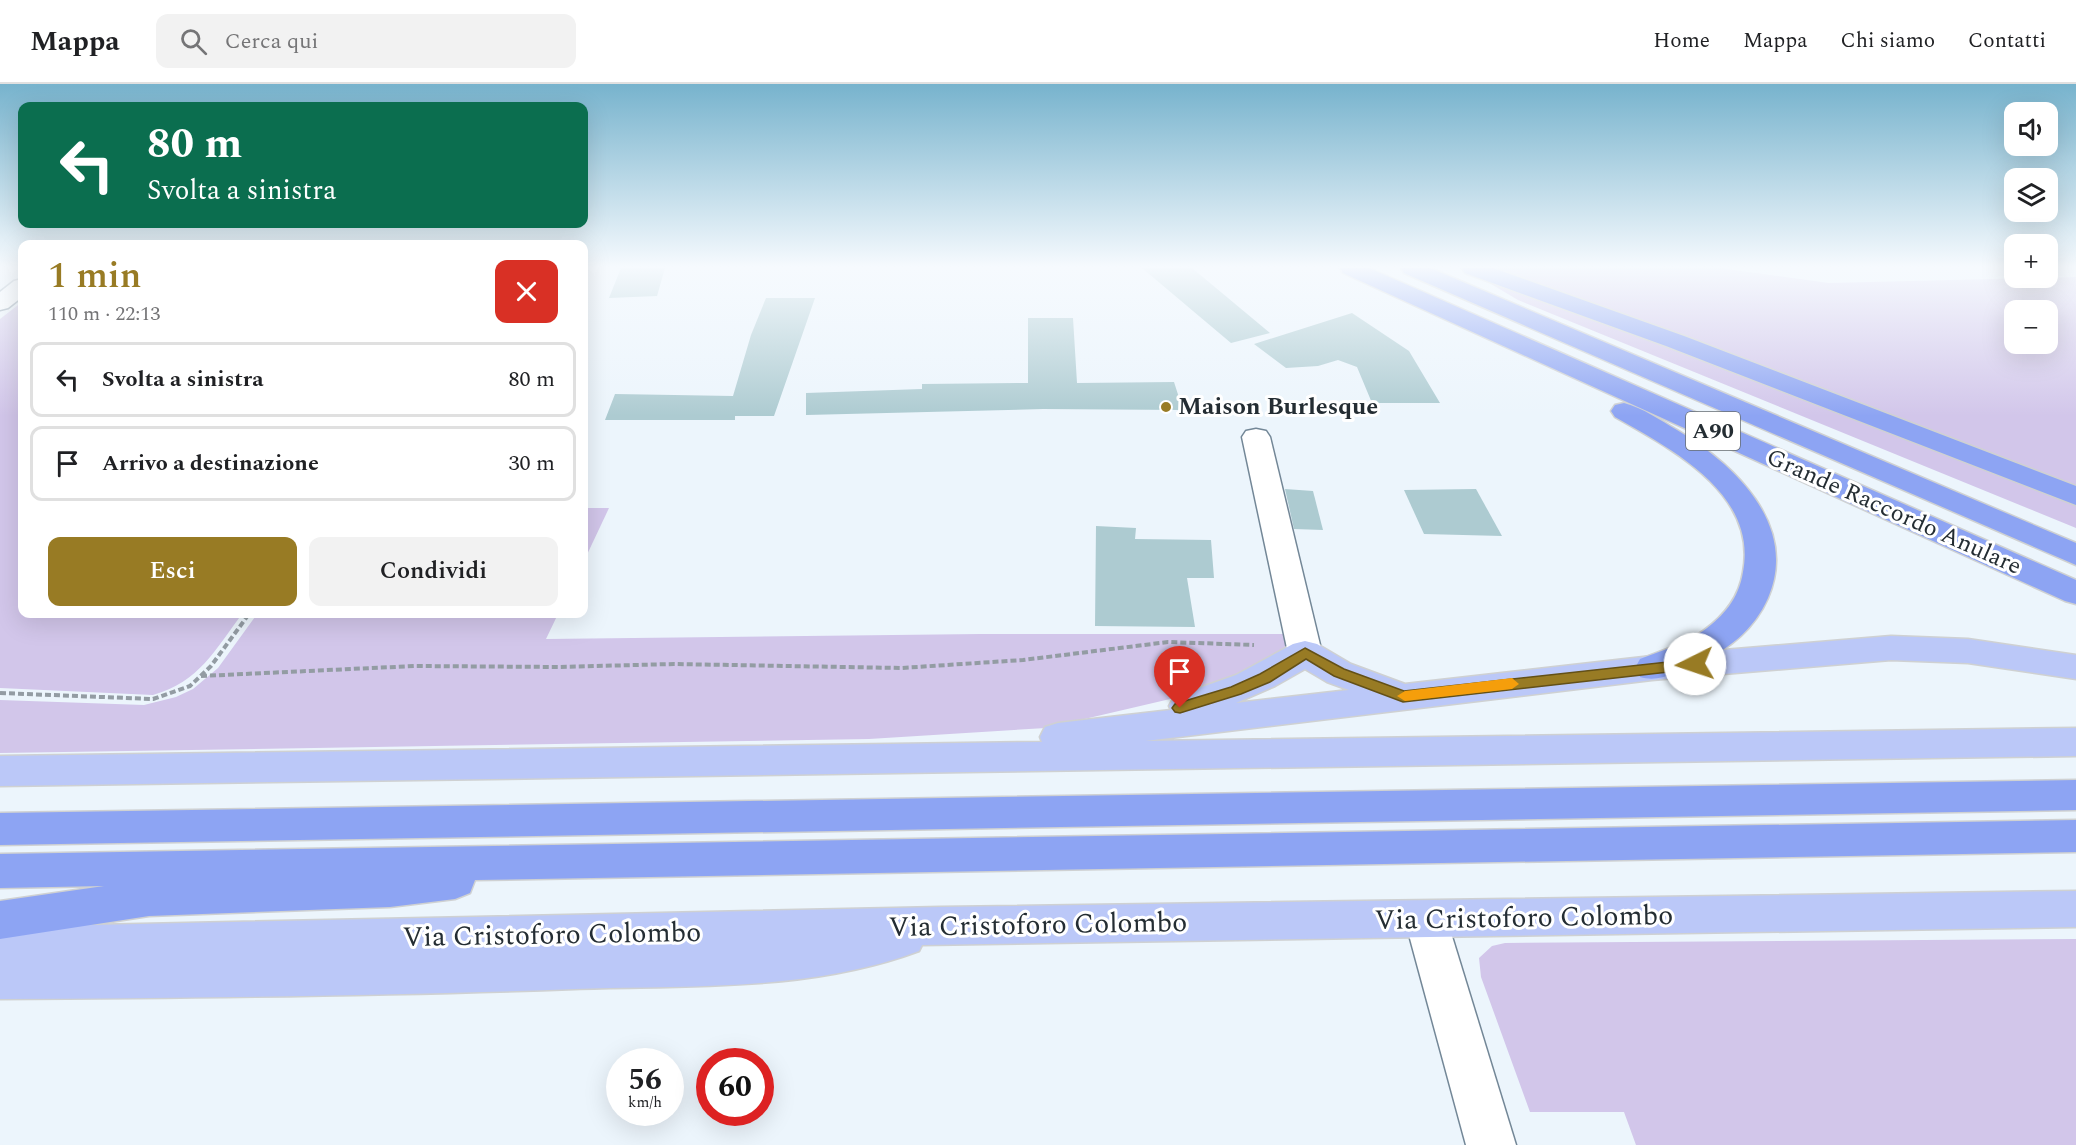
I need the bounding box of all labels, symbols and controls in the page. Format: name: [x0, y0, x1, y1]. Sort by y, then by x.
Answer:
search box: [156, 14, 576, 68]
text: Mappa: [30, 20, 120, 63]
icon: search: [177, 25, 210, 58]
text: Cerca qui: [225, 25, 318, 58]
text: Home: [1653, 25, 1710, 57]
text: Mappa: [1743, 25, 1808, 57]
text: Chi siamo: [1841, 25, 1935, 57]
text: Contatti: [1968, 25, 2046, 57]
map controls: [2004, 102, 2058, 354]
button: sound: [2004, 102, 2058, 156]
text: 80 m: [147, 113, 242, 176]
icon: left: [48, 126, 126, 204]
button: layers: [2004, 168, 2058, 222]
text: Svolta a sinistra: [147, 170, 336, 212]
button: +: [2004, 234, 2058, 288]
text: 1 min: [48, 249, 141, 304]
button: close: [495, 260, 558, 323]
text: 110 m · 22:13: [48, 299, 160, 329]
button: −: [2004, 300, 2058, 354]
icon: left: [51, 363, 84, 396]
text: Svolta a sinistra: [102, 363, 264, 396]
text: 80 m: [509, 363, 555, 396]
place label: Maison Burlesque: [1178, 389, 1378, 425]
marker: Maison Burlesque: [1159, 400, 1173, 414]
road number: A90: [1686, 412, 1740, 450]
street label: Grande Raccordo Anulare: [1761, 439, 2027, 585]
icon: arrive: [51, 447, 84, 480]
text: Arrivo a destinazione: [102, 447, 319, 480]
text: 30 m: [509, 447, 555, 480]
button: Esci: [48, 537, 297, 606]
button: Condividi: [309, 537, 558, 606]
position arrow: [1663, 632, 1727, 696]
pin: [1154, 646, 1205, 708]
icon: arrive: [1163, 655, 1196, 688]
street label: Via Cristoforo Colombo: [1374, 894, 1674, 942]
street label: Via Cristoforo Colombo: [888, 901, 1188, 949]
street label: Via Cristoforo Colombo: [402, 911, 702, 959]
speed limit sign: 60: [696, 1048, 774, 1126]
text: 56: [628, 1057, 662, 1103]
text: km/h: [628, 1091, 662, 1114]

